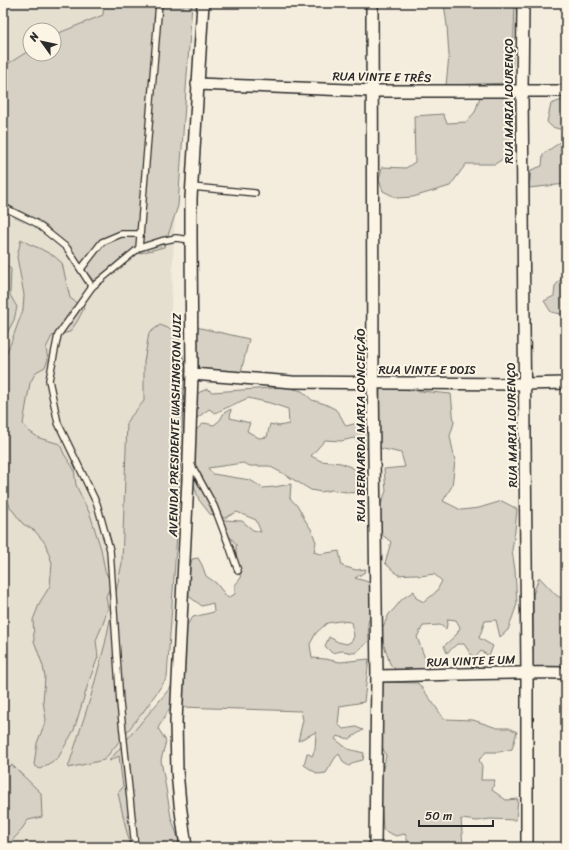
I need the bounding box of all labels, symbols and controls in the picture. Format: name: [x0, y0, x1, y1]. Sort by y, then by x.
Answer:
north arrow: [22, 22, 62, 62]
text: N: [23, 28, 44, 46]
street label: RUA MARIA LOURENÇO: [498, 38, 520, 164]
street label: RUA VINTE E TRÊS: [332, 65, 432, 89]
street label: AVENIDA PRESIDENTE WASHINGTON LUIZ: [162, 313, 188, 538]
street label: RUA BERNARDA MARIA CONCEIÇÃO: [350, 328, 372, 522]
street label: RUA VINTE E DOIS: [378, 359, 476, 381]
street label: RUA MARIA LOURENÇO: [500, 362, 524, 488]
street label: RUA VINTE E UM: [426, 648, 517, 674]
scale bar: [419, 802, 493, 828]
text: 50 m: [425, 805, 452, 827]

